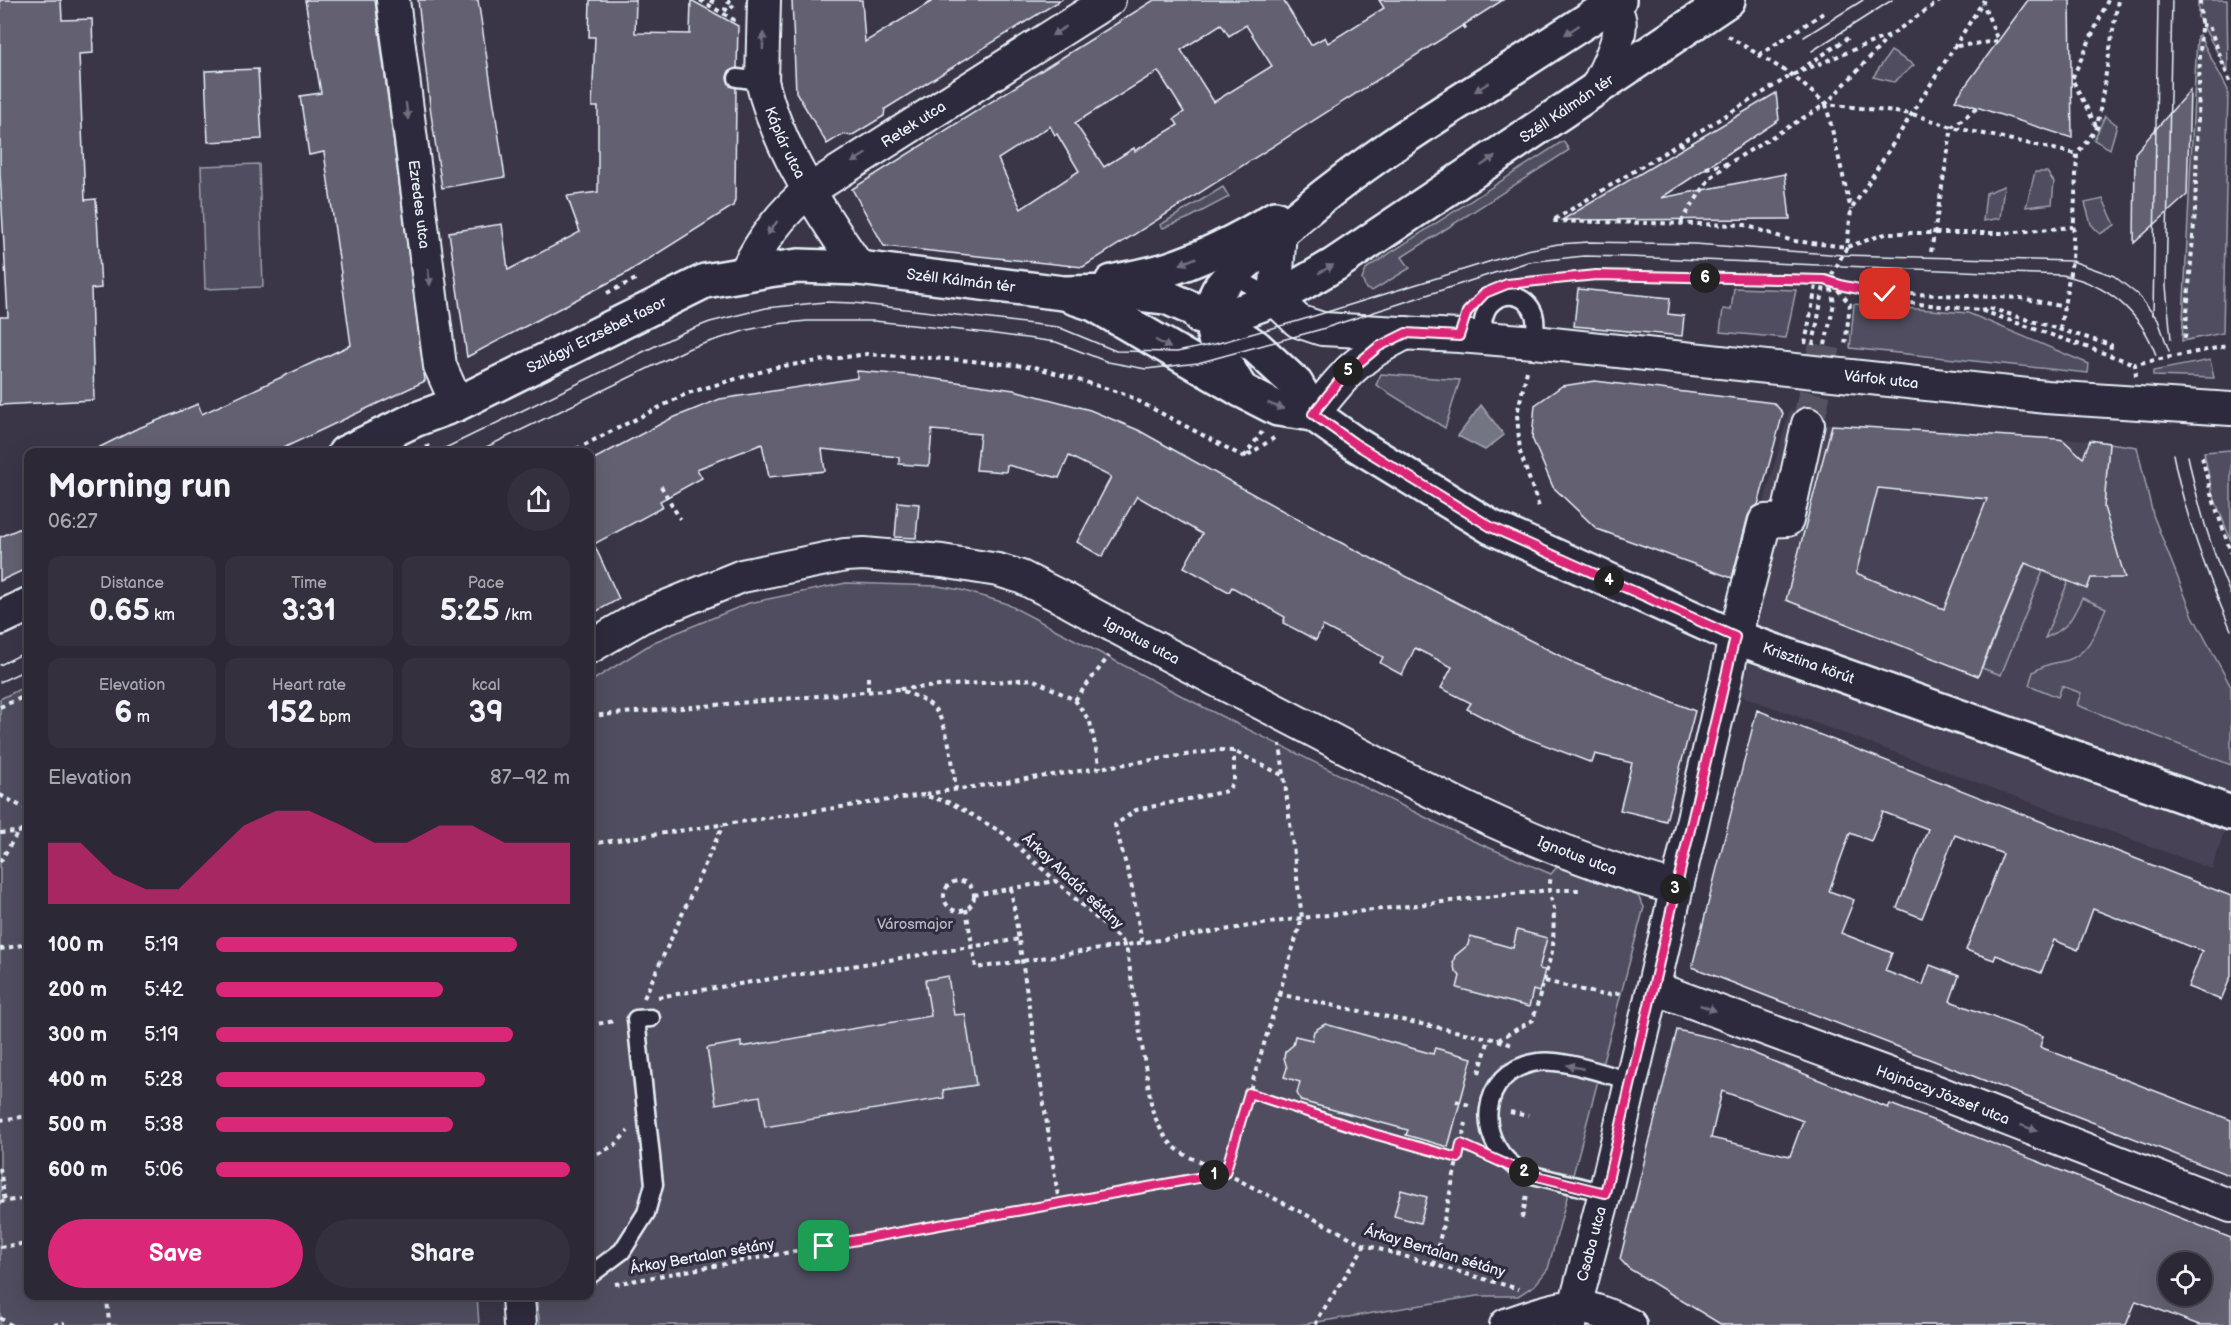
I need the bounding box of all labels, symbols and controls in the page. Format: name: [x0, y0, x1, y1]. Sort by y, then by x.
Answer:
one-way arrow: [1564, 25, 1580, 36]
one-way arrow: [1051, 26, 1067, 37]
one-way arrow: [758, 31, 768, 50]
street label: Széll Kálmán tér: [1516, 70, 1618, 147]
one-way arrow: [1474, 81, 1490, 92]
street label: Retek utca: [878, 97, 950, 152]
one-way arrow: [402, 101, 412, 120]
street label: Káplár utca: [760, 104, 809, 182]
one-way arrow: [851, 153, 867, 164]
one-way arrow: [1480, 156, 1496, 167]
street label: Ezredes utca: [404, 159, 434, 250]
one-way arrow: [766, 221, 778, 236]
one-way arrow: [1178, 256, 1196, 266]
pin: 6: [1690, 263, 1720, 293]
one-way arrow: [1318, 264, 1334, 275]
street label: Széll Kálmán tér: [905, 265, 1017, 297]
one-way arrow: [424, 267, 434, 286]
text: 6: [1700, 268, 1710, 287]
pin: [1859, 268, 1910, 319]
icon: check: [1868, 277, 1901, 310]
street label: Szilágyi Erzsébet fasor: [524, 292, 670, 378]
one-way arrow: [1154, 340, 1171, 349]
pin: 5: [1333, 356, 1363, 386]
text: 5: [1343, 361, 1353, 380]
street label: Várfok utca: [1843, 366, 1920, 393]
one-way arrow: [1267, 402, 1285, 411]
text: Morning run: [48, 467, 231, 507]
button: share: [507, 468, 570, 531]
text: 06:27: [48, 510, 98, 534]
pin: 4: [1594, 566, 1624, 596]
text: 4: [1604, 571, 1614, 590]
text: Distance: [100, 574, 164, 593]
text: Time: [291, 574, 327, 593]
text: Pace: [468, 574, 504, 593]
text: 0.65: [89, 593, 150, 629]
text: 3:31: [282, 593, 336, 629]
text: 5:25: [440, 593, 500, 629]
text: km: [150, 606, 175, 625]
text: /km: [500, 606, 532, 625]
street label: Ignotus utca: [1100, 613, 1183, 669]
street label: Krisztina körút: [1760, 638, 1857, 689]
text: Elevation: [99, 676, 165, 695]
text: Heart rate: [272, 676, 346, 695]
text: kcal: [472, 676, 500, 695]
text: 6: [114, 695, 132, 731]
text: 152: [267, 695, 315, 731]
text: 39: [468, 695, 504, 731]
text: m: [132, 708, 150, 727]
text: bpm: [315, 708, 351, 727]
text: Elevation: [48, 766, 131, 790]
text: 87–92 m: [490, 766, 570, 790]
street label: Árkay Aladár sétány: [1018, 829, 1128, 933]
street label: Ignotus utca: [1535, 832, 1619, 880]
pin: 3: [1660, 874, 1690, 904]
text: 3: [1670, 879, 1680, 898]
park label: Városmajor: [877, 915, 954, 934]
text: 100 m: [48, 933, 104, 957]
text: 5:19: [144, 933, 179, 957]
text: 200 m: [48, 978, 107, 1002]
text: 5:42: [144, 978, 184, 1002]
one-way arrow: [1700, 1003, 1718, 1013]
text: 300 m: [48, 1023, 107, 1047]
text: 5:19: [144, 1023, 179, 1047]
one-way arrow: [1566, 1061, 1584, 1071]
street label: Hajnóczy József utca: [1873, 1061, 2012, 1129]
text: 400 m: [48, 1068, 107, 1092]
text: 5:28: [144, 1068, 183, 1092]
text: 500 m: [48, 1113, 107, 1137]
text: 5:38: [144, 1113, 183, 1137]
one-way arrow: [2020, 1123, 2038, 1133]
pin: 2: [1509, 1157, 1539, 1187]
text: 600 m: [48, 1158, 108, 1182]
text: 5:06: [144, 1158, 183, 1182]
pin: 1: [1199, 1160, 1229, 1190]
text: 2: [1519, 1162, 1529, 1181]
text: 1: [1211, 1165, 1217, 1184]
street label: Csaba utca: [1573, 1204, 1611, 1283]
button: Save: [48, 1219, 303, 1288]
button: Share: [315, 1219, 570, 1288]
pin: [798, 1220, 849, 1271]
street label: Árkay Bertalan sétány: [1362, 1221, 1508, 1282]
icon: arrive: [807, 1229, 840, 1262]
street label: Árkay Bertalan sétány: [628, 1234, 776, 1279]
map controls: [2158, 1252, 2212, 1306]
button: locate: [2158, 1252, 2212, 1306]

